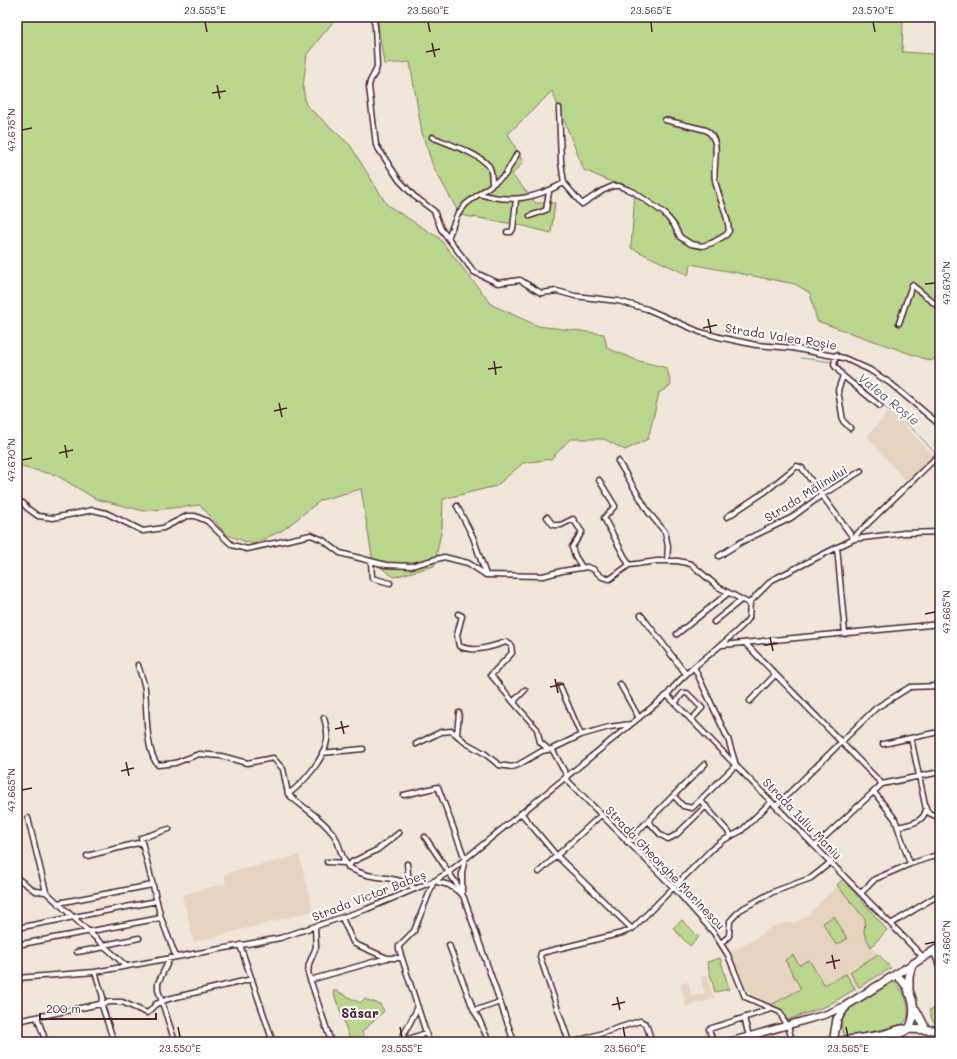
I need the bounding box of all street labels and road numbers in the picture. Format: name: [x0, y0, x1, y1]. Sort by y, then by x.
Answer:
street label: Strada Valea Roșie: [724, 319, 838, 353]
street label: Strada Mălinului: [761, 461, 850, 525]
street label: Strada Iuliu Maniu: [760, 774, 846, 862]
street label: Strada Gheorghe Marinescu: [602, 802, 729, 933]
street label: Strada Victor Babeș: [309, 866, 428, 924]

